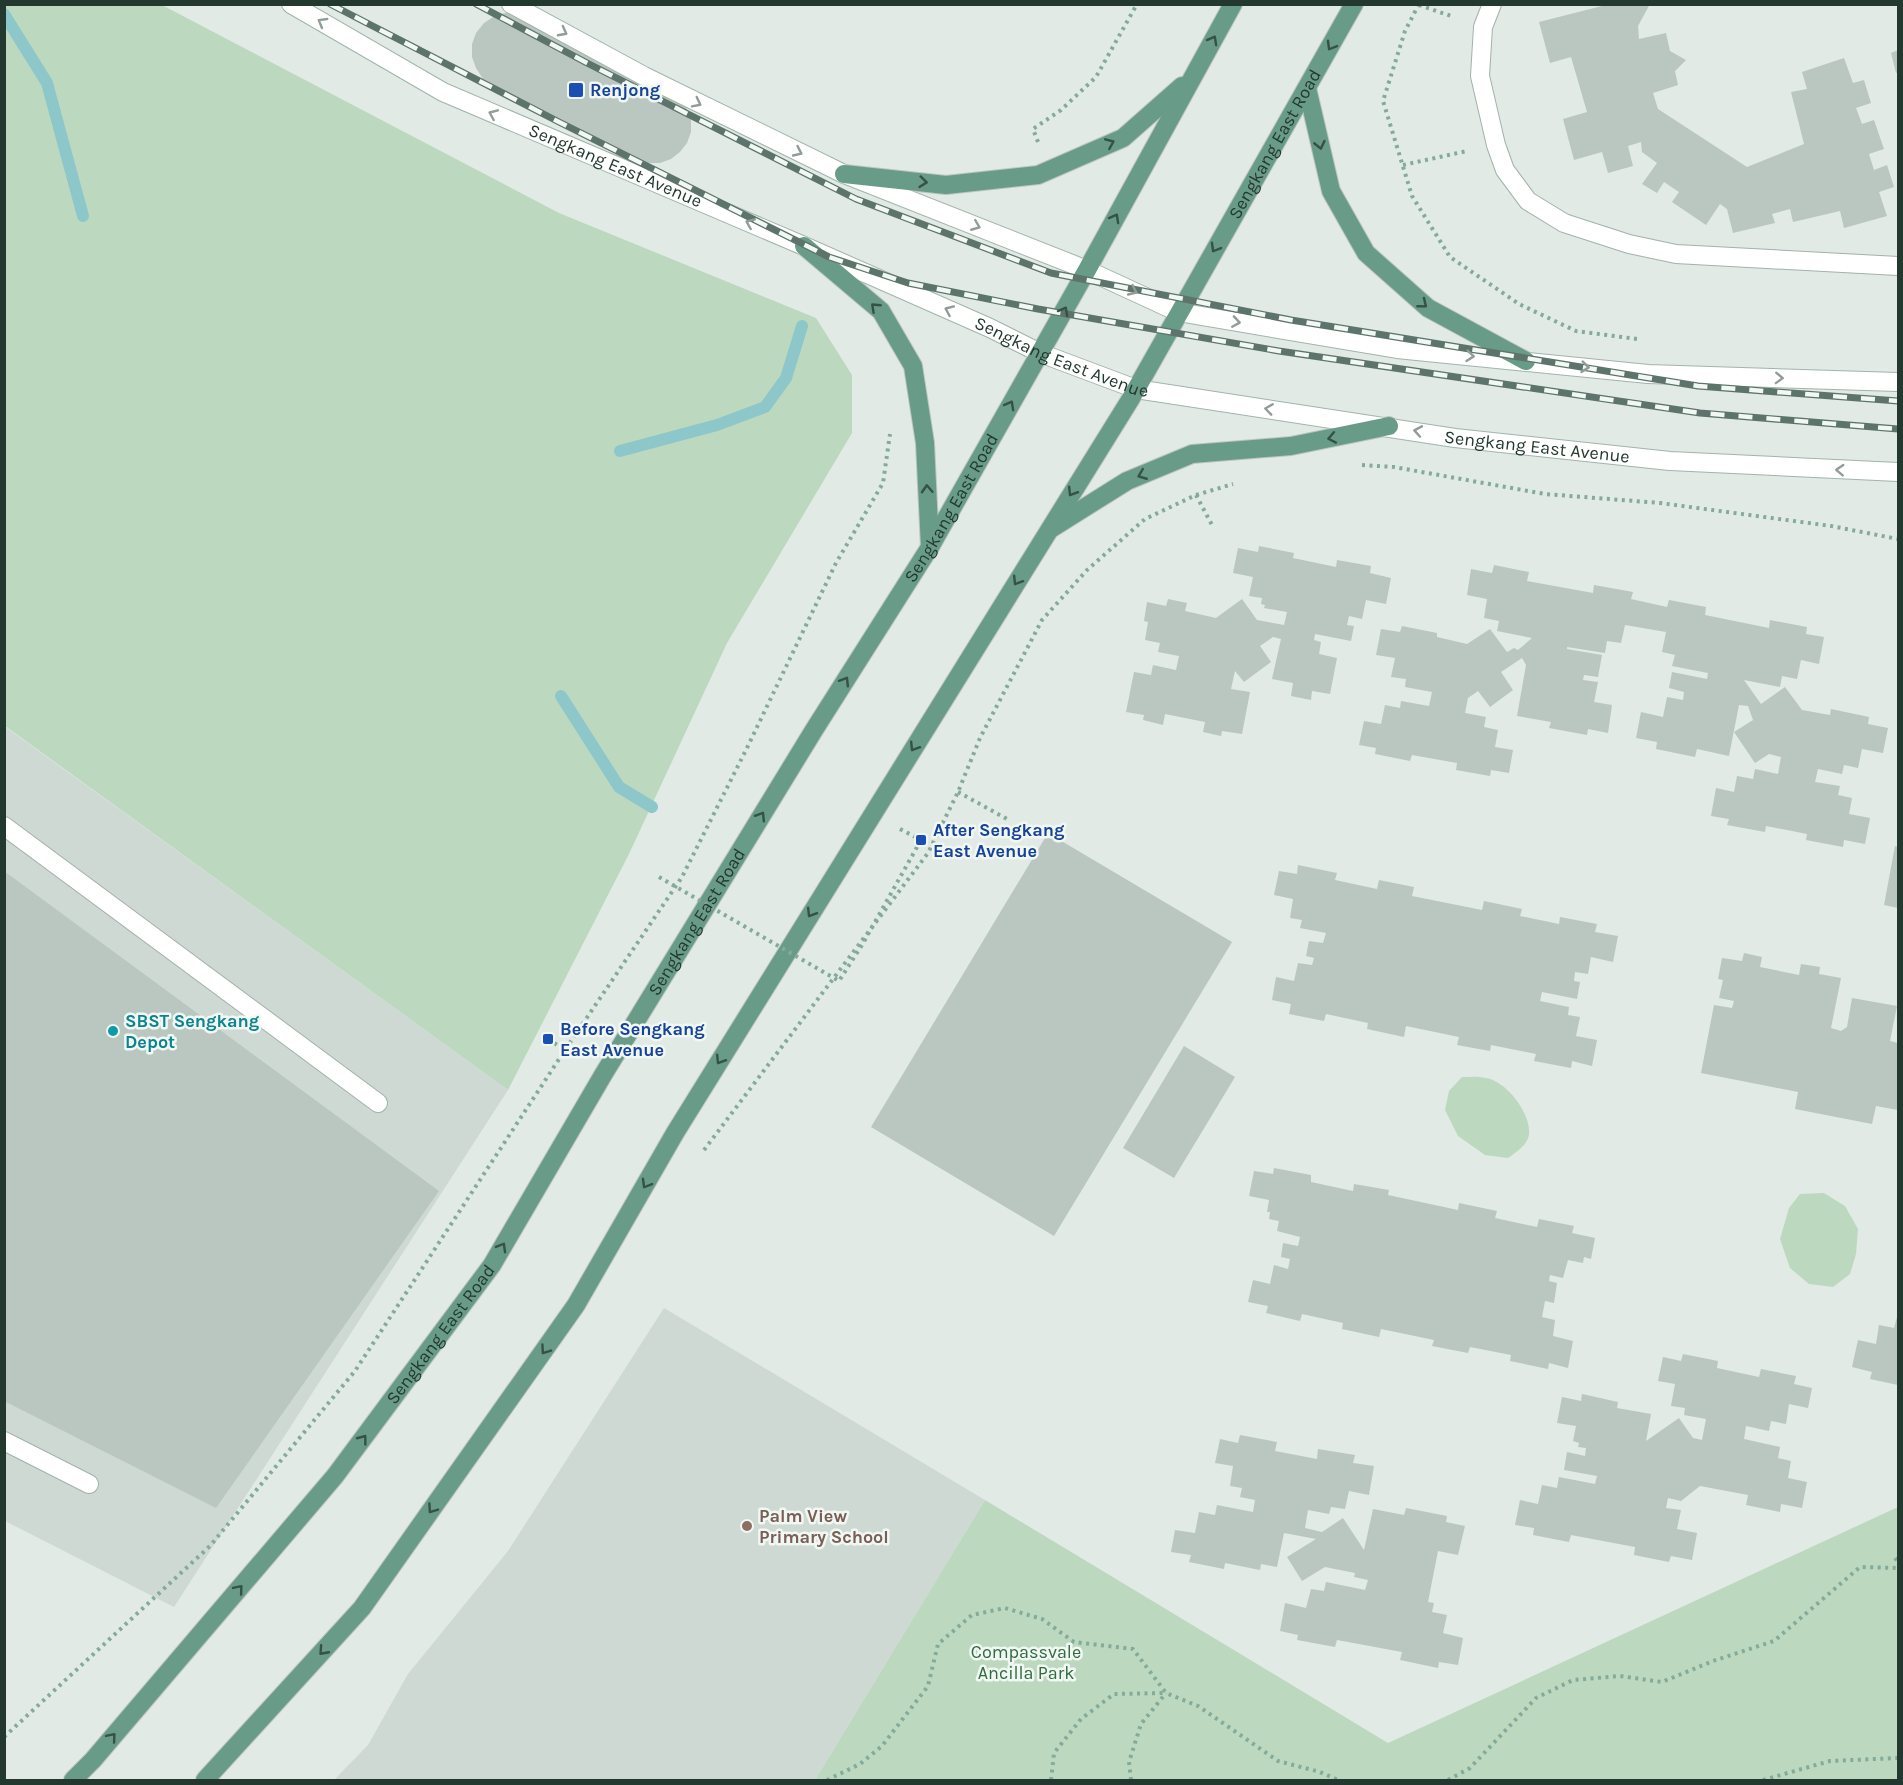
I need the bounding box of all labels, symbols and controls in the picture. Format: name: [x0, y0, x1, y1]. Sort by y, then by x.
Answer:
one-way arrow: [317, 18, 328, 29]
one-way arrow: [557, 25, 567, 36]
one-way arrow: [1206, 36, 1217, 47]
one-way arrow: [1326, 40, 1338, 50]
street label: Sengkang East Road: [1224, 65, 1326, 223]
place label: Renjong: [590, 79, 661, 101]
marker: Renjong: [567, 81, 585, 99]
one-way arrow: [690, 95, 701, 107]
one-way arrow: [489, 109, 500, 121]
street label: Sengkang East Avenue: [525, 119, 705, 212]
one-way arrow: [1104, 138, 1115, 150]
one-way arrow: [1313, 140, 1326, 150]
one-way arrow: [791, 145, 802, 157]
one-way arrow: [918, 176, 927, 188]
one-way arrow: [1108, 214, 1119, 224]
one-way arrow: [746, 218, 757, 230]
one-way arrow: [970, 219, 981, 231]
one-way arrow: [1211, 242, 1222, 252]
one-way arrow: [1126, 283, 1137, 295]
one-way arrow: [1416, 296, 1427, 307]
one-way arrow: [871, 303, 882, 314]
one-way arrow: [945, 305, 956, 317]
one-way arrow: [1056, 307, 1068, 317]
street label: Sengkang East Avenue: [971, 312, 1150, 402]
one-way arrow: [1230, 315, 1240, 328]
one-way arrow: [1466, 349, 1475, 362]
one-way arrow: [1580, 360, 1589, 373]
one-way arrow: [1775, 372, 1784, 384]
one-way arrow: [1003, 401, 1015, 411]
one-way arrow: [1265, 403, 1274, 415]
street label: Sengkang East Avenue: [1443, 425, 1631, 468]
one-way arrow: [1413, 426, 1422, 438]
street label: Sengkang East Road: [899, 430, 1003, 587]
one-way arrow: [1327, 431, 1337, 444]
one-way arrow: [1836, 463, 1845, 476]
one-way arrow: [1138, 468, 1149, 480]
one-way arrow: [921, 484, 934, 493]
one-way arrow: [1067, 486, 1079, 496]
one-way arrow: [1012, 575, 1024, 585]
one-way arrow: [838, 677, 850, 687]
one-way arrow: [909, 741, 921, 751]
one-way arrow: [754, 812, 766, 822]
place label: After Sengkang East Avenue: [933, 819, 1065, 862]
marker: After Sengkang East Avenue: [914, 833, 928, 847]
street label: Sengkang East Road: [643, 844, 750, 1000]
one-way arrow: [807, 906, 818, 917]
place label: SBST Sengkang Depot: [125, 1010, 260, 1053]
place label: Before Sengkang East Avenue: [560, 1018, 705, 1061]
marker: SBST Sengkang Depot: [106, 1024, 120, 1038]
marker: Before Sengkang East Avenue: [541, 1032, 555, 1046]
one-way arrow: [715, 1054, 727, 1064]
one-way arrow: [642, 1177, 653, 1188]
one-way arrow: [495, 1243, 507, 1253]
street label: Sengkang East Road: [381, 1260, 500, 1409]
one-way arrow: [541, 1343, 552, 1354]
one-way arrow: [356, 1434, 367, 1445]
one-way arrow: [428, 1503, 439, 1514]
place label: Palm View Primary School: [759, 1505, 889, 1548]
marker: Palm View Primary School: [740, 1519, 754, 1533]
one-way arrow: [232, 1585, 243, 1596]
park label: Compassvale Ancilla Park: [971, 1641, 1081, 1684]
one-way arrow: [319, 1645, 330, 1655]
one-way arrow: [105, 1733, 116, 1744]

